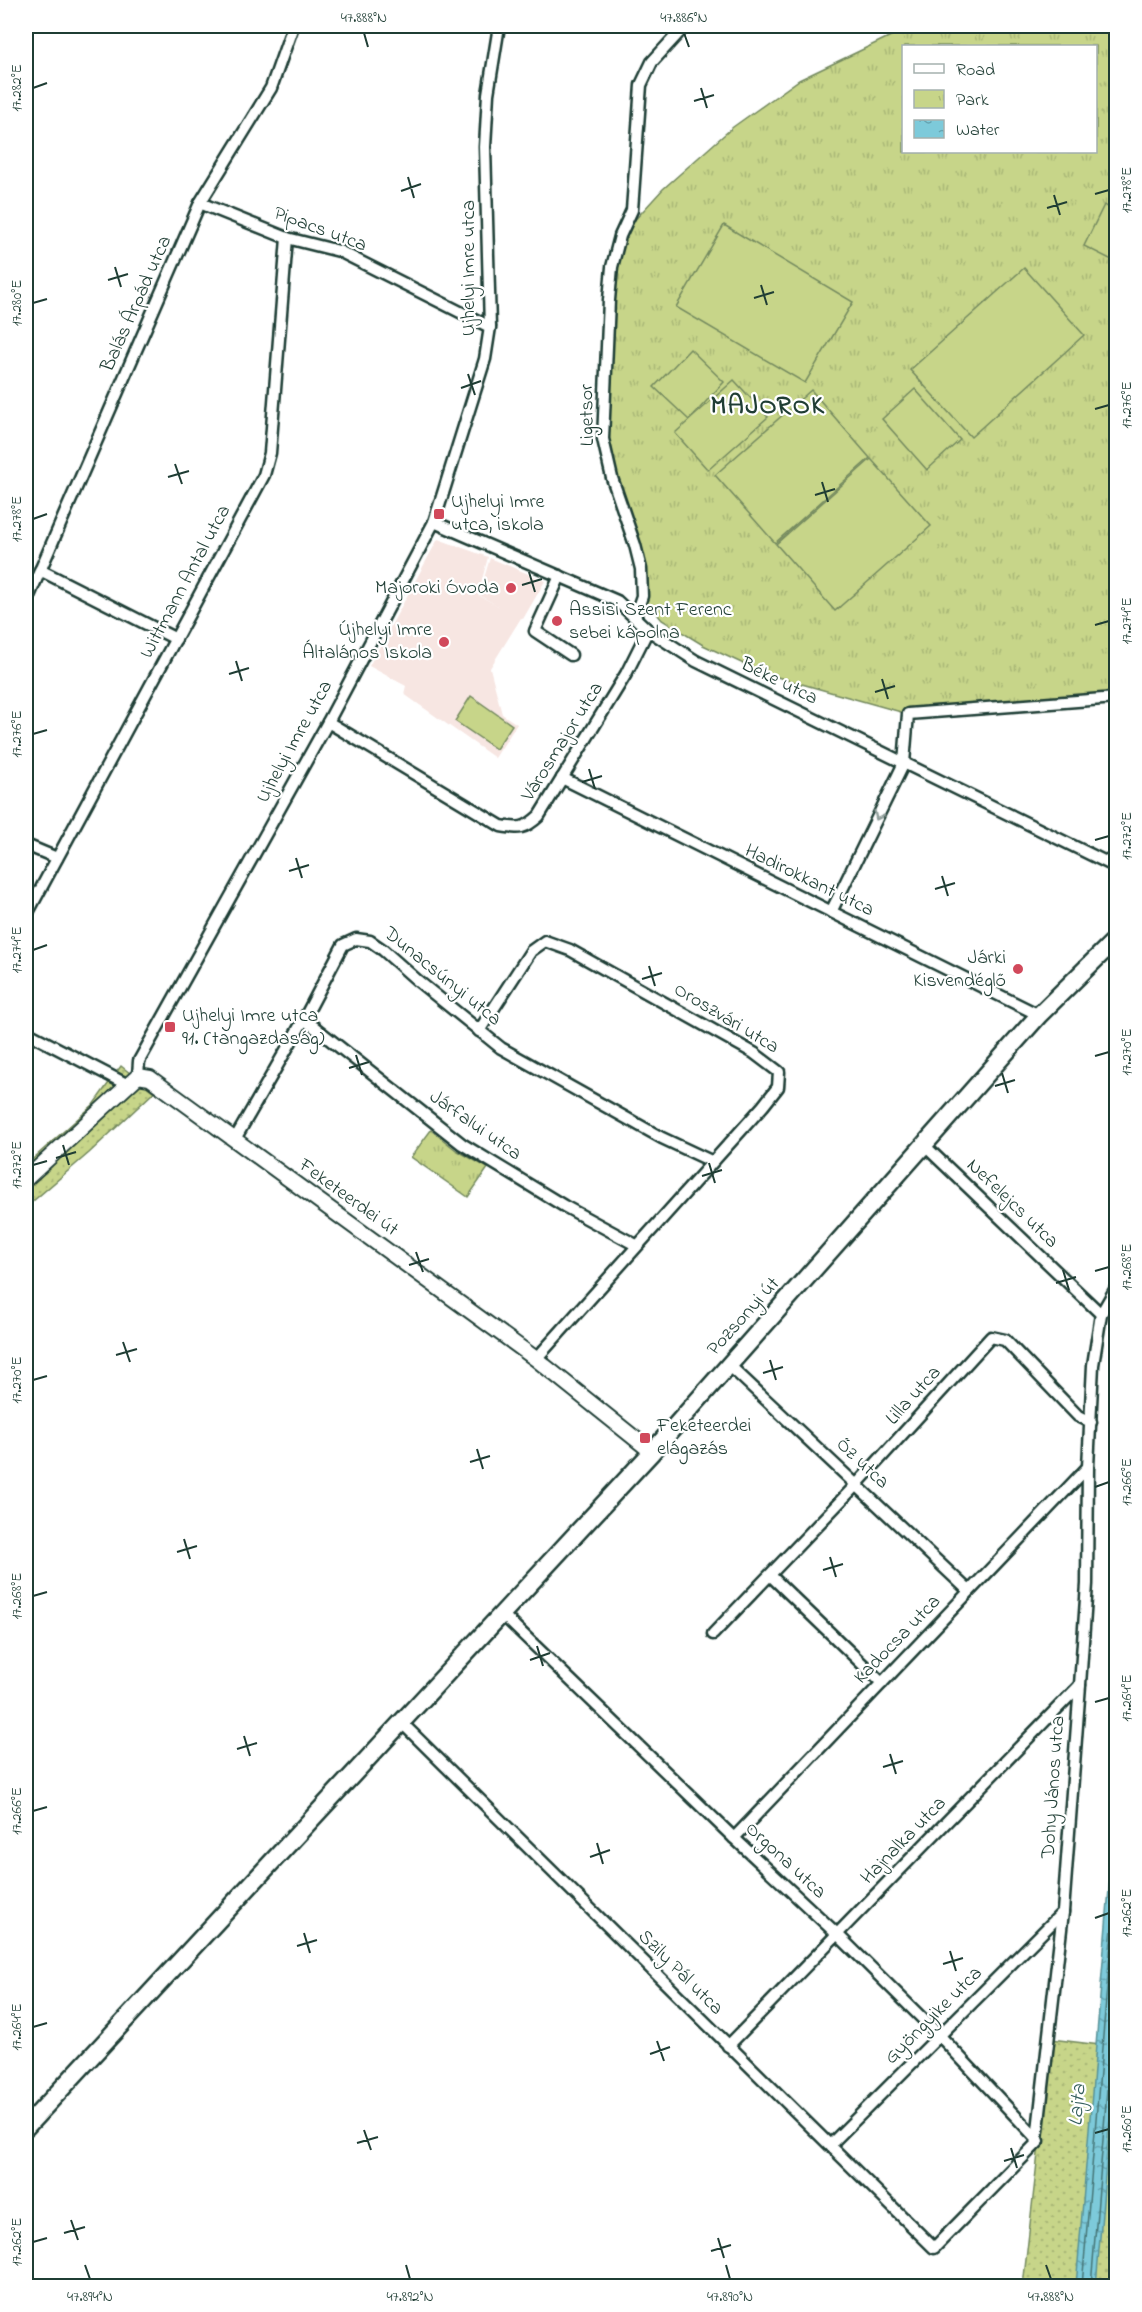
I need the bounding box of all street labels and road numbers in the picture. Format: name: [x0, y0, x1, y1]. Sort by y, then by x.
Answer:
street label: Pipacs utca: [269, 200, 371, 260]
street label: Ujhelyi Imre utca: [455, 200, 484, 336]
street label: Balás Árpád utca: [94, 231, 180, 378]
street label: Ligetsor: [573, 383, 604, 446]
street label: Wittmann Antal utca: [133, 500, 239, 664]
street label: Béke utca: [734, 650, 823, 713]
street label: Ujhelyi Imre utca: [249, 675, 341, 809]
street label: Városmajor utca: [514, 677, 611, 808]
street label: Hadirokkant utca: [739, 837, 879, 925]
street label: Dunacsúnyi utca: [376, 920, 507, 1034]
street label: Oroszvári utca: [668, 976, 784, 1062]
street label: Járfalui utca: [423, 1083, 527, 1169]
street label: Feketeerdei út: [291, 1151, 404, 1244]
street label: Nefelejcs utca: [959, 1152, 1065, 1256]
street label: Pozsonyi út: [701, 1271, 788, 1363]
street label: Lilla utca: [879, 1360, 949, 1432]
street label: Őz utca: [829, 1431, 895, 1497]
street label: Kadocsa utca: [848, 1589, 948, 1691]
street label: Dohy János utca: [1034, 1715, 1073, 1860]
street label: Hajnalka utca: [854, 1790, 954, 1892]
street label: Orgona utca: [737, 1816, 832, 1907]
street label: Szily Pál utca: [631, 1924, 729, 2022]
street label: Gyöngyike utca: [878, 1960, 990, 2072]

